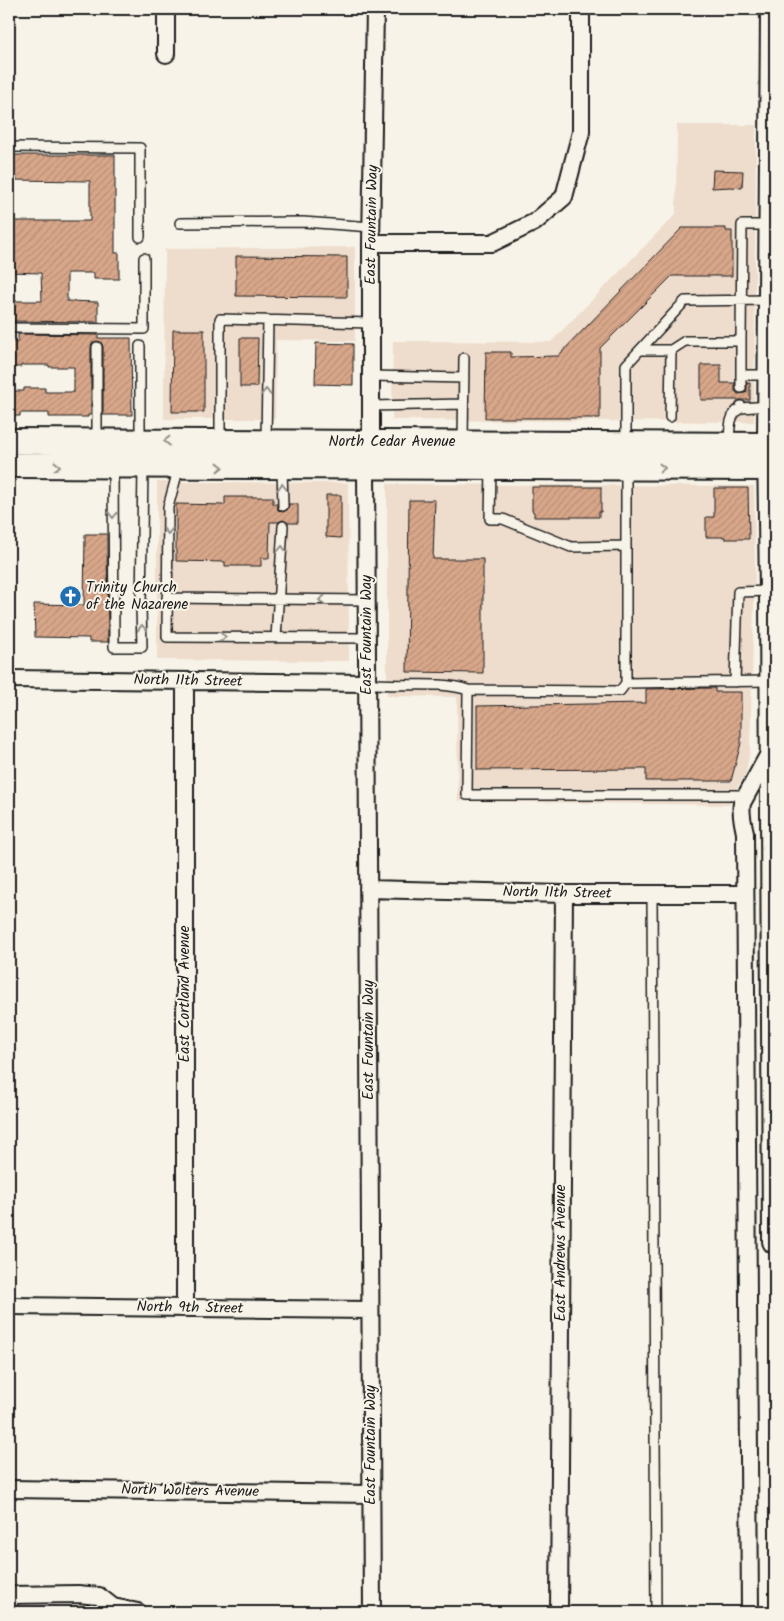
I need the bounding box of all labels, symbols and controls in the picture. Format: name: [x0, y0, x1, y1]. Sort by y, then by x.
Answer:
street label: East Fountain Way: [359, 164, 385, 285]
one-way arrow: [261, 388, 271, 396]
street label: North Cedar Avenue: [328, 430, 456, 454]
one-way arrow: [162, 436, 170, 446]
one-way arrow: [54, 461, 62, 471]
one-way arrow: [216, 461, 224, 472]
one-way arrow: [659, 463, 667, 473]
one-way arrow: [277, 482, 287, 490]
one-way arrow: [108, 511, 118, 519]
one-way arrow: [163, 528, 173, 535]
one-way arrow: [277, 545, 287, 552]
street label: East Fountain Way: [355, 574, 379, 695]
place label: Trinity Church of the Nazarene: [86, 576, 189, 617]
church icon: Trinity Church of the Nazarene: [58, 585, 82, 609]
one-way arrow: [318, 595, 326, 605]
one-way arrow: [136, 624, 147, 632]
one-way arrow: [220, 632, 227, 642]
street label: North 11th Street: [133, 668, 243, 694]
street label: North 11th Street: [502, 880, 612, 906]
street label: East Cortland Avenue: [173, 925, 197, 1062]
street label: East Fountain Way: [357, 979, 381, 1100]
street label: East Andrews Avenue: [549, 1184, 573, 1322]
street label: North 9th Street: [136, 1295, 244, 1321]
street label: East Fountain Way: [359, 1384, 383, 1505]
street label: North Wolters Avenue: [121, 1478, 259, 1504]

